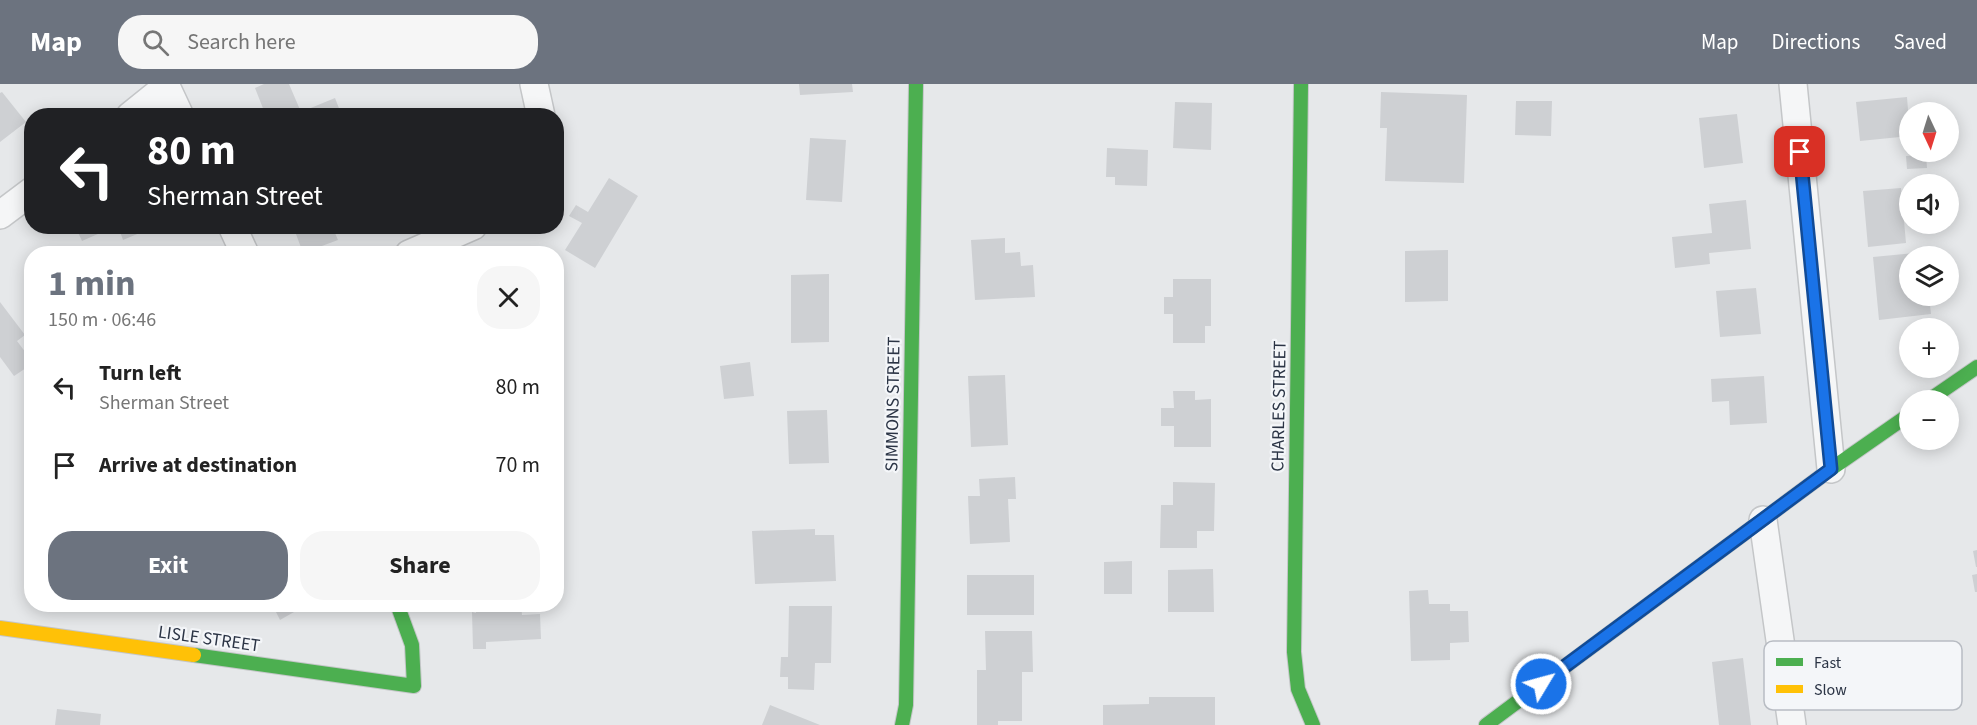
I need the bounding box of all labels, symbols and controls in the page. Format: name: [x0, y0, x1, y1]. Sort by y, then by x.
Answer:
search box: [118, 15, 538, 69]
text: Map: [30, 22, 82, 62]
icon: search: [139, 26, 172, 59]
text: Search here: [187, 26, 296, 58]
text: Map: [1701, 27, 1739, 57]
text: Directions: [1772, 27, 1860, 57]
text: Saved: [1893, 27, 1947, 57]
north arrow: [1899, 102, 1959, 162]
map controls: [1899, 102, 1959, 450]
text: 80 m: [147, 121, 236, 181]
pin: [1774, 126, 1825, 177]
icon: left: [48, 132, 126, 210]
icon: arrive: [1783, 135, 1816, 168]
button: sound: [1899, 174, 1959, 234]
text: Sherman Street: [147, 177, 323, 216]
button: layers: [1899, 246, 1959, 306]
text: 1 min: [48, 258, 136, 309]
button: close: [477, 266, 540, 329]
text: 150 m · 06:46: [48, 306, 156, 334]
button: +: [1899, 318, 1959, 378]
street label: SIMMONS STREET: [879, 336, 907, 472]
street label: CHARLES STREET: [1265, 340, 1293, 472]
text: Turn left: [99, 357, 181, 389]
icon: left: [48, 371, 81, 404]
text: 80 m: [495, 371, 540, 403]
text: Sherman Street: [99, 389, 229, 417]
button: −: [1899, 390, 1959, 450]
icon: arrive: [48, 449, 81, 482]
text: Arrive at destination: [99, 449, 297, 481]
text: 70 m: [495, 449, 540, 481]
button: Exit: [48, 531, 288, 600]
button: Share: [300, 531, 540, 600]
street label: LISLE STREET: [156, 619, 262, 659]
legend: [1764, 641, 1962, 710]
position arrow: [1509, 652, 1573, 716]
text: Fast: [1814, 652, 1842, 674]
text: Slow: [1814, 679, 1847, 701]

